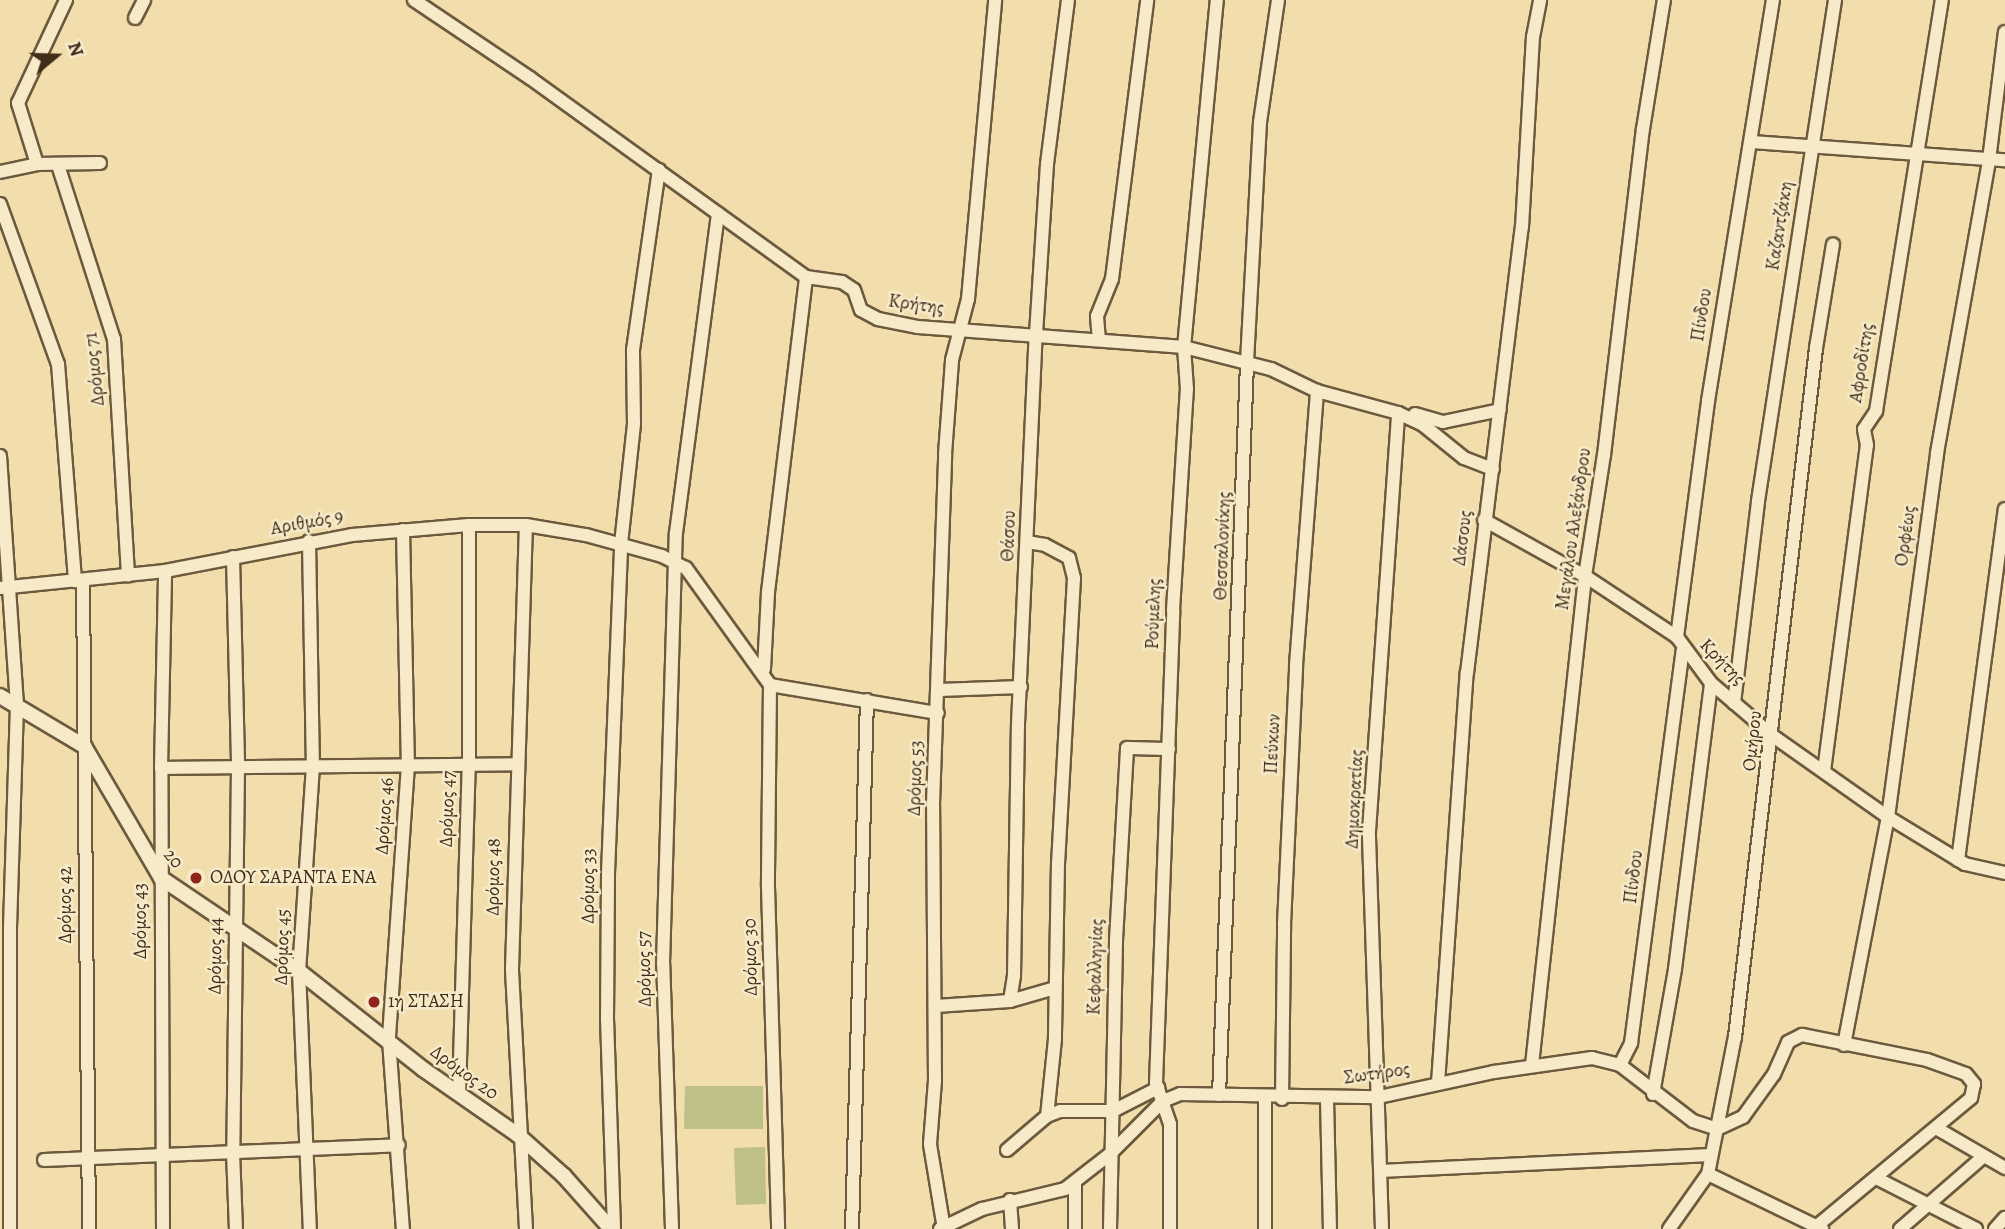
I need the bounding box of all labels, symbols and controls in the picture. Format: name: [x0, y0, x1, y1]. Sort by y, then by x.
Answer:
north arrow: [21, 21, 91, 91]
text: N: [61, 38, 90, 60]
street label: Καζαντζάκη: [1762, 180, 1798, 272]
street label: Πίνδου: [1687, 287, 1717, 343]
street label: Κρήτης: [887, 290, 945, 320]
street label: Αφροδίτης: [1844, 322, 1880, 404]
street label: Δρόμος 71: [80, 331, 110, 407]
street label: Μεγάλου Αλεξάνδρου: [1551, 446, 1597, 612]
street label: Θεσσαλονίκης: [1210, 491, 1236, 601]
street label: Ορφέως: [1890, 504, 1922, 568]
street label: Αριθμός 9: [269, 505, 345, 541]
street label: Δάσους: [1448, 509, 1478, 567]
street label: Θάσου: [997, 510, 1021, 562]
street label: Ρούμελης: [1141, 578, 1167, 650]
street label: Κρήτης: [1694, 634, 1750, 690]
street label: Ομήρου: [1738, 710, 1768, 772]
street label: Πεύκων: [1260, 713, 1286, 775]
street label: Δρόμος 53: [903, 740, 929, 816]
street label: Δημοκρατίας: [1341, 749, 1369, 849]
street label: Δρόμος 47: [435, 771, 461, 847]
street label: Δρόμος 46: [371, 777, 399, 855]
street label: Δρόμος 48: [482, 838, 506, 916]
street label: 20: [158, 844, 188, 874]
street label: Δρόμος 33: [577, 848, 601, 924]
street label: Πίνδου: [1619, 849, 1649, 905]
street label: Δρόμος 42: [55, 866, 77, 944]
place label: ΟΔΟΥ ΣΑΡΑΝΤΑ ΕΝΑ: [210, 867, 376, 889]
marker: ΟΔΟΥ ΣΑΡΑΝΤΑ ΕΝΑ: [188, 870, 204, 886]
street label: Δρόμος 43: [130, 883, 152, 959]
street label: Δρόμος 45: [270, 908, 296, 986]
street label: Δρόμος 44: [204, 917, 228, 995]
street label: Δρόμος 30: [739, 918, 763, 996]
street label: Κεφαλληνίας: [1083, 918, 1109, 1016]
street label: Δρόμος 57: [633, 931, 657, 1007]
place label: 1η ΣΤΑΣΗ: [388, 991, 464, 1013]
marker: 1η ΣΤΑΣΗ: [366, 994, 382, 1010]
street label: Δρόμος 20: [425, 1041, 503, 1105]
street label: Σωτήρος: [1342, 1058, 1412, 1090]

